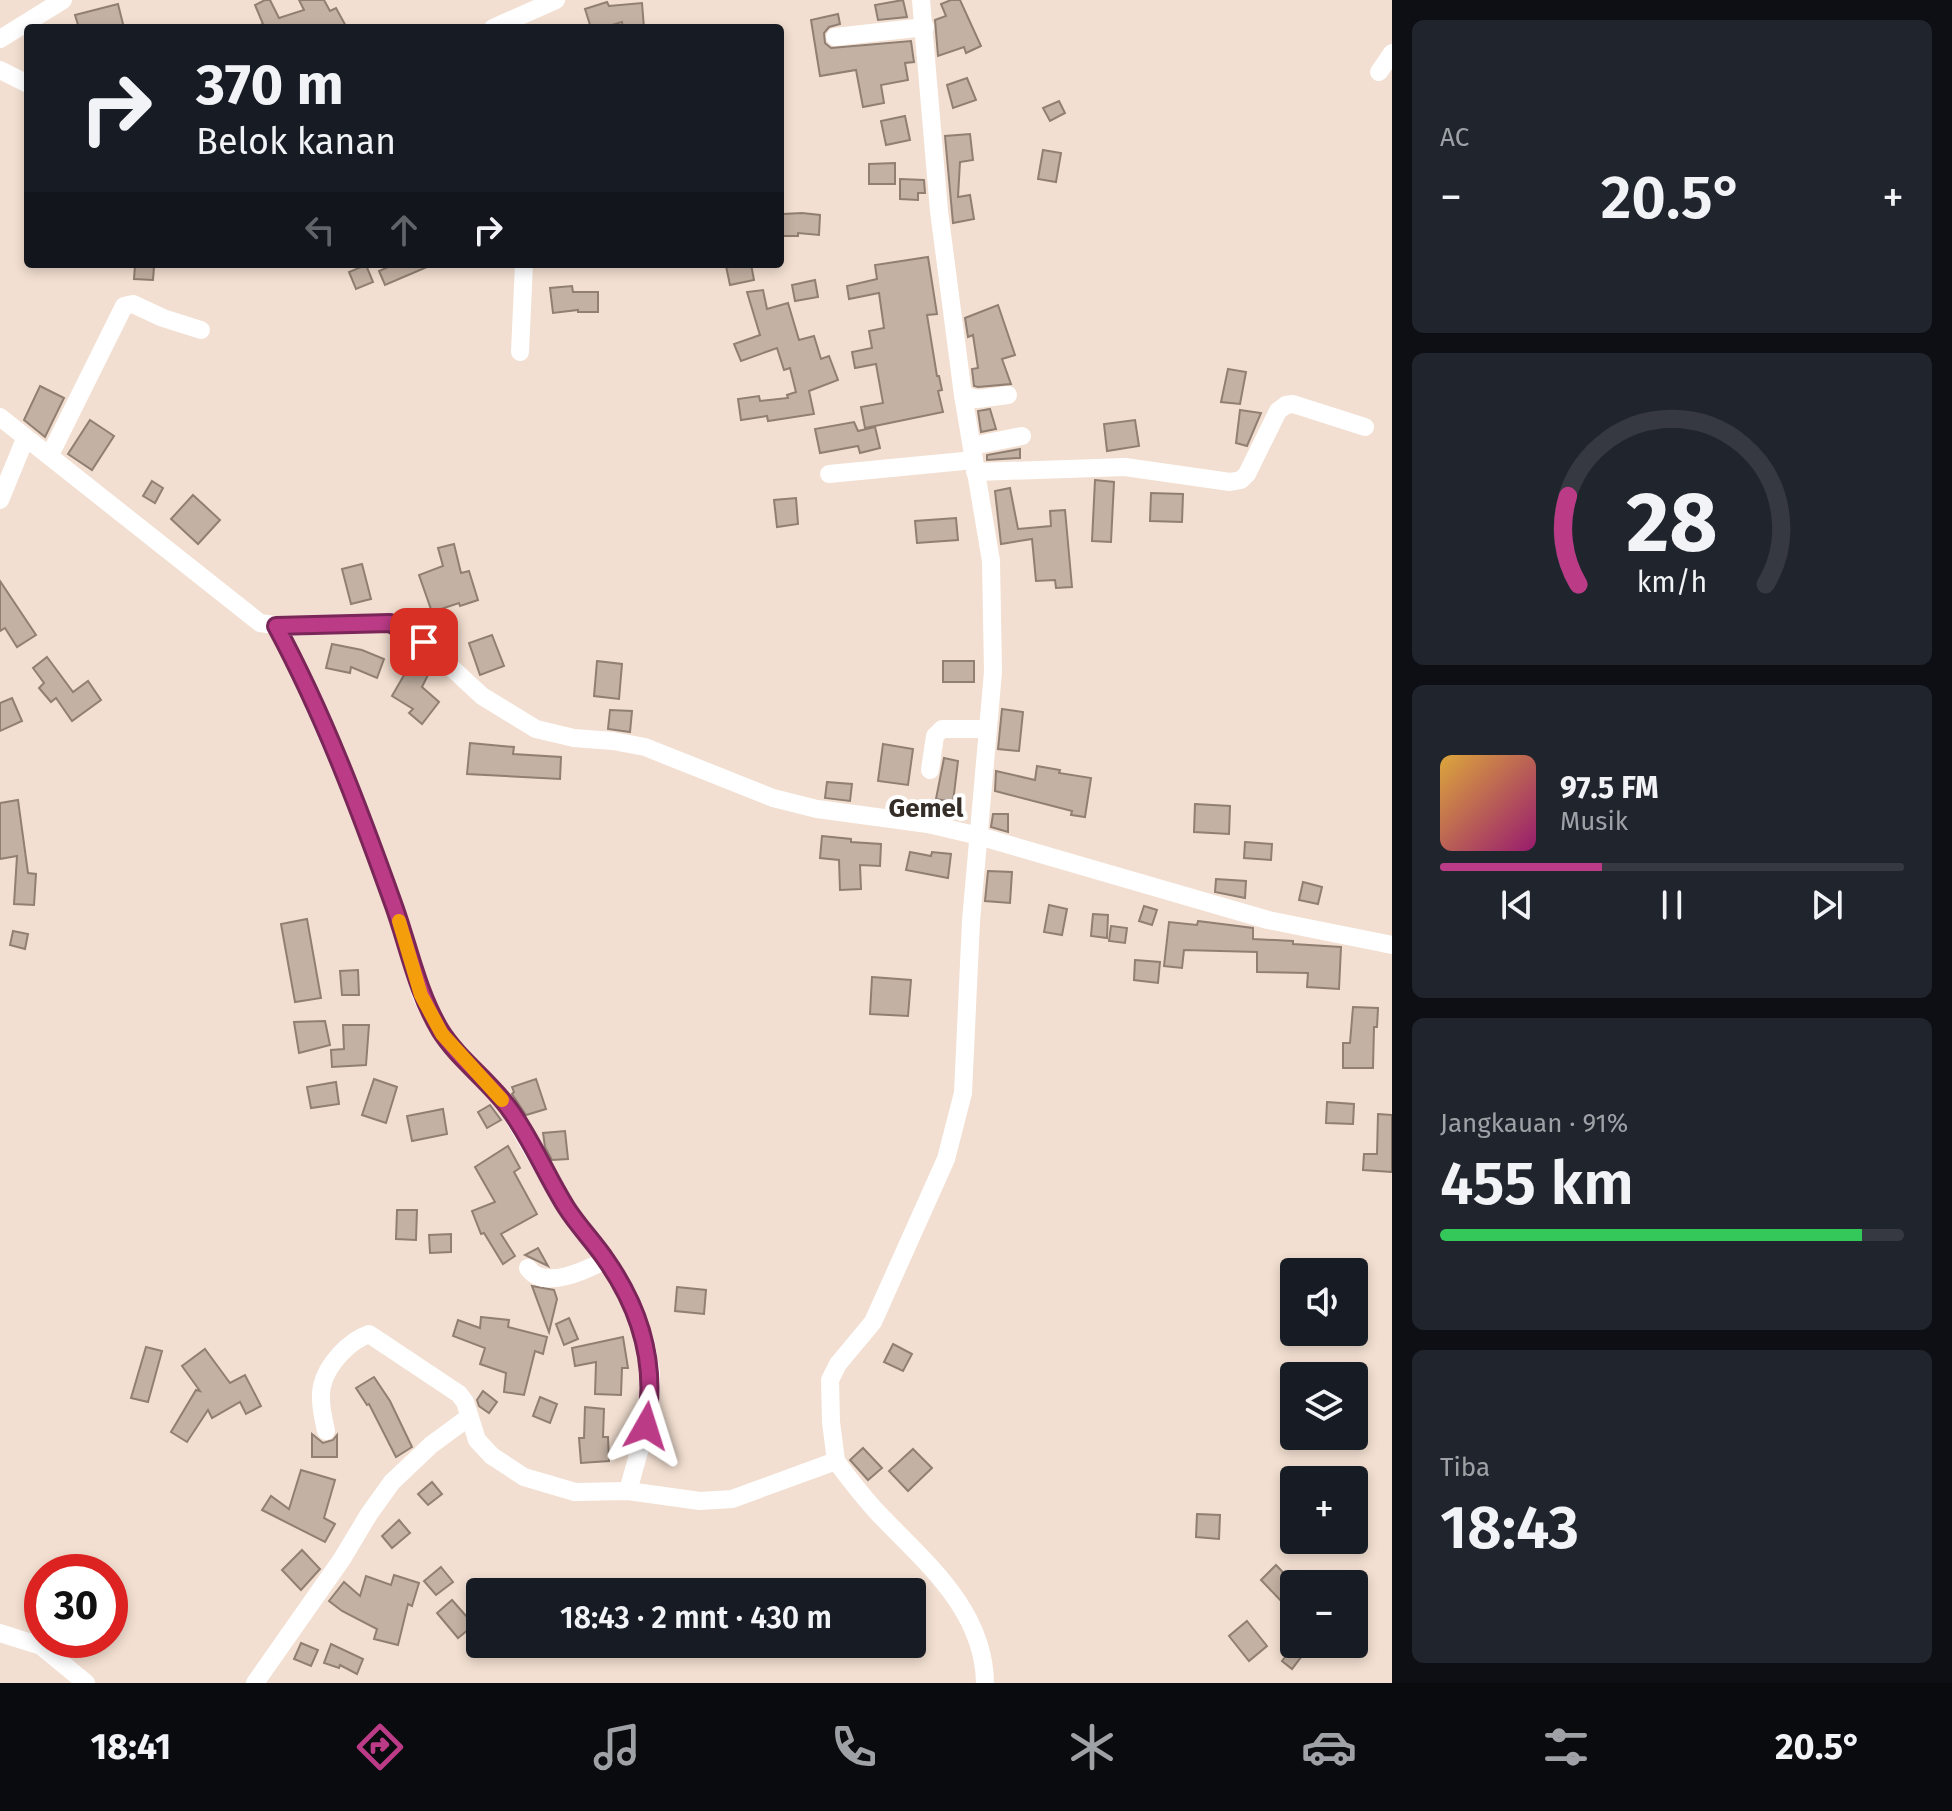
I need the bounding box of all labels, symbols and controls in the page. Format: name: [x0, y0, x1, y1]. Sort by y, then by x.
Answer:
text: 370 m: [196, 52, 344, 119]
icon: right: [64, 56, 168, 160]
text: Belok kanan: [196, 120, 396, 164]
text: AC: [1440, 122, 1469, 153]
text: 20.5°: [1601, 162, 1743, 234]
text: −: [1440, 171, 1462, 224]
text: +: [1882, 171, 1904, 224]
icon: left: [298, 208, 342, 252]
icon: ahead: [382, 208, 426, 252]
icon: right: [466, 208, 510, 252]
text: 28: [1626, 472, 1718, 572]
text: km/h: [1637, 565, 1707, 600]
pin: [390, 608, 458, 676]
icon: arrive: [402, 620, 446, 664]
text: 97.5 FM: [1560, 770, 1659, 806]
district label: Gemel: [888, 793, 964, 824]
text: Musik: [1560, 806, 1628, 837]
icon: previous: [1495, 883, 1539, 927]
icon: pause: [1650, 883, 1694, 927]
icon: next: [1805, 883, 1849, 927]
text: Jangkauan · 91%: [1440, 1108, 1628, 1139]
text: 455 km: [1440, 1148, 1634, 1220]
map controls: [1280, 1258, 1368, 1658]
button: sound: [1280, 1258, 1368, 1346]
button: layers: [1280, 1362, 1368, 1450]
position arrow: [604, 1384, 688, 1468]
text: Tiba: [1440, 1452, 1490, 1483]
button: +: [1280, 1466, 1368, 1554]
text: 18:43: [1440, 1492, 1579, 1564]
speed limit sign: 30: [24, 1554, 128, 1658]
button: −: [1280, 1570, 1368, 1658]
text: 18:43 · 2 mnt · 430 m: [560, 1600, 832, 1636]
icon: directions: [352, 1719, 408, 1775]
icon: music: [589, 1719, 645, 1775]
icon: phone: [826, 1719, 882, 1775]
icon: climate: [1064, 1719, 1120, 1775]
icon: car: [1301, 1719, 1357, 1775]
icon: filters: [1538, 1719, 1594, 1775]
text: 18:41: [91, 1725, 171, 1769]
text: 20.5°: [1775, 1725, 1861, 1769]

